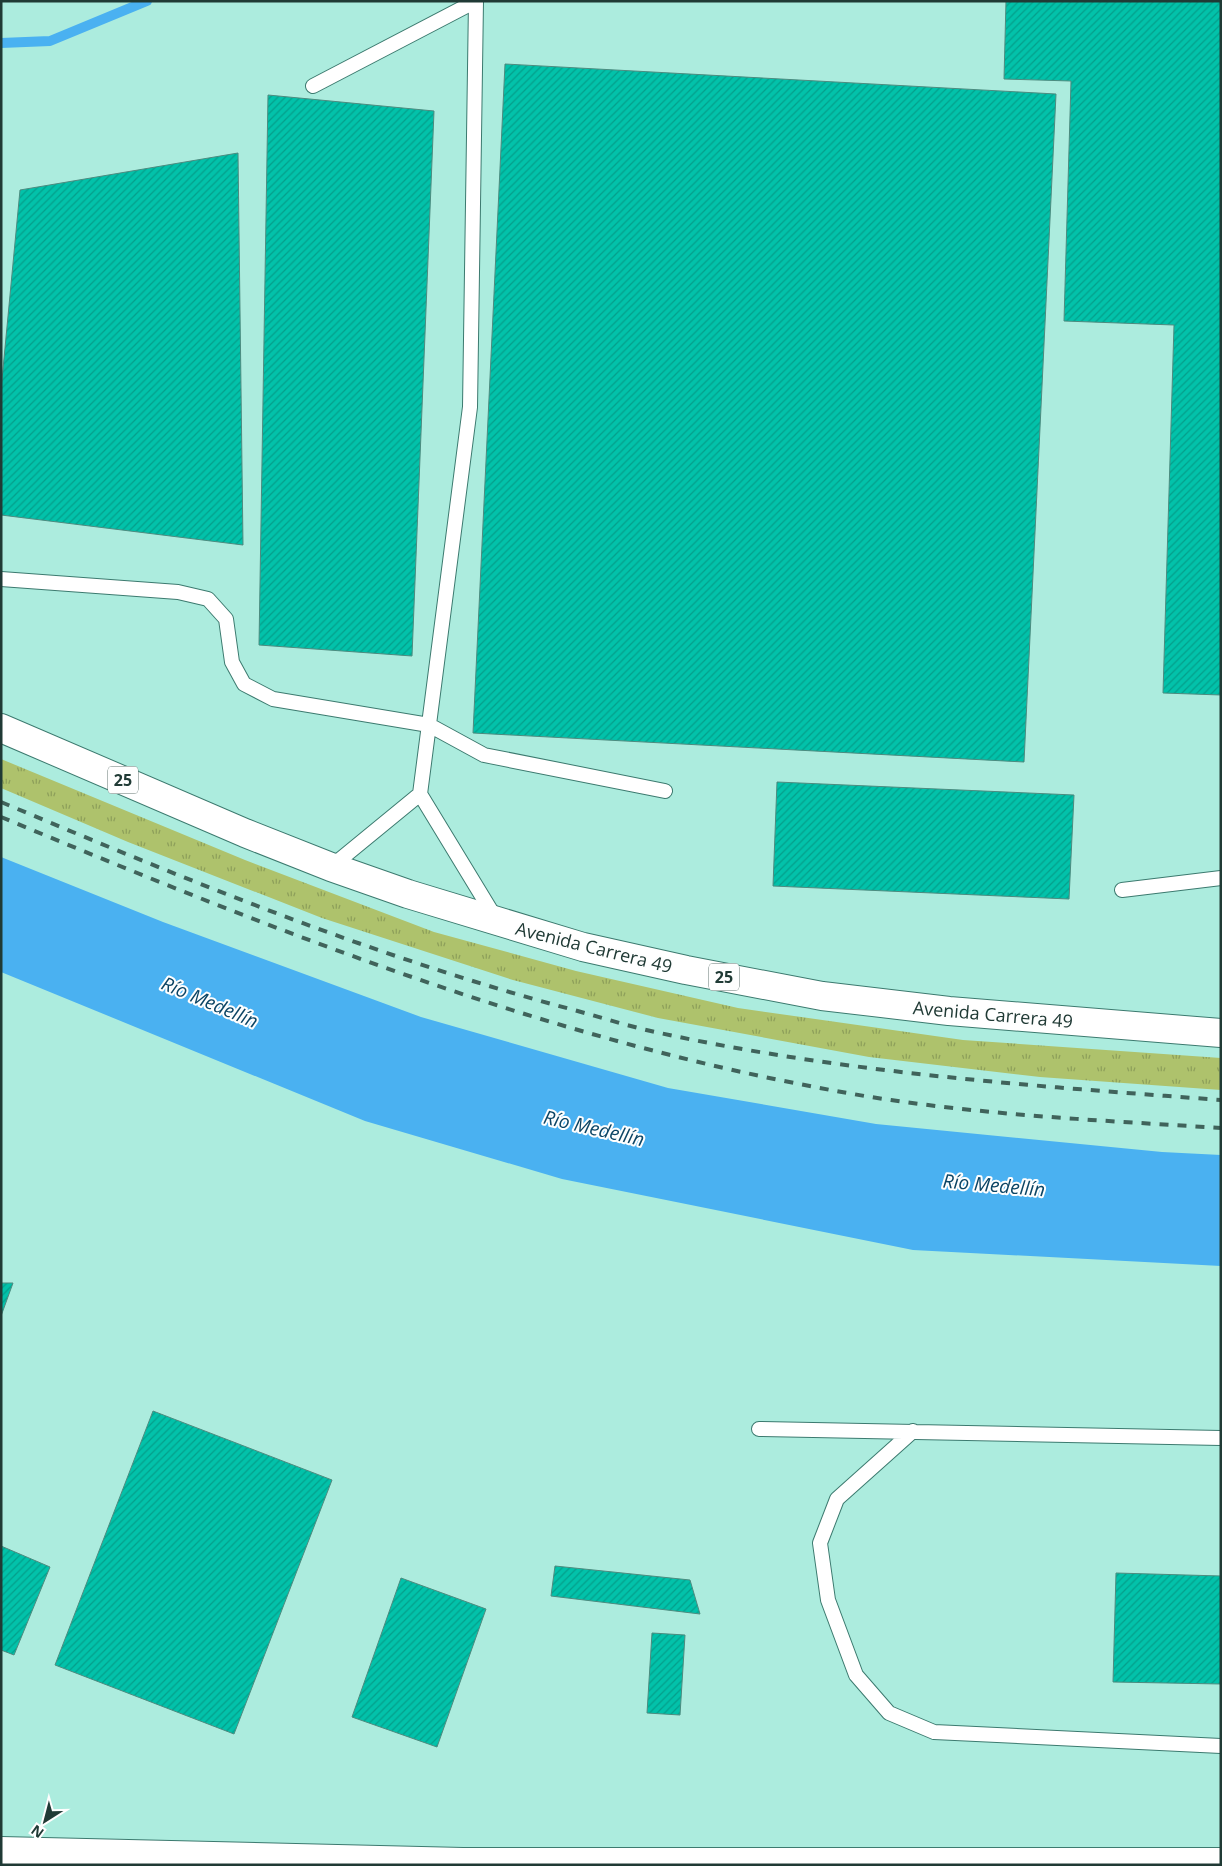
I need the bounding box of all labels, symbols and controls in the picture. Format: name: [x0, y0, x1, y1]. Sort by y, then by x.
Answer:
road number: 25: [108, 766, 138, 794]
street label: Avenida Carrera 49: [513, 916, 675, 978]
road number: 25: [709, 964, 739, 990]
water label: Río Medellín: [158, 970, 262, 1034]
street label: Avenida Carrera 49: [912, 995, 1074, 1033]
water label: Río Medellín: [541, 1104, 647, 1152]
water label: Río Medellín: [942, 1168, 1046, 1202]
north arrow: [20, 1796, 70, 1846]
text: N: [27, 1821, 47, 1843]

